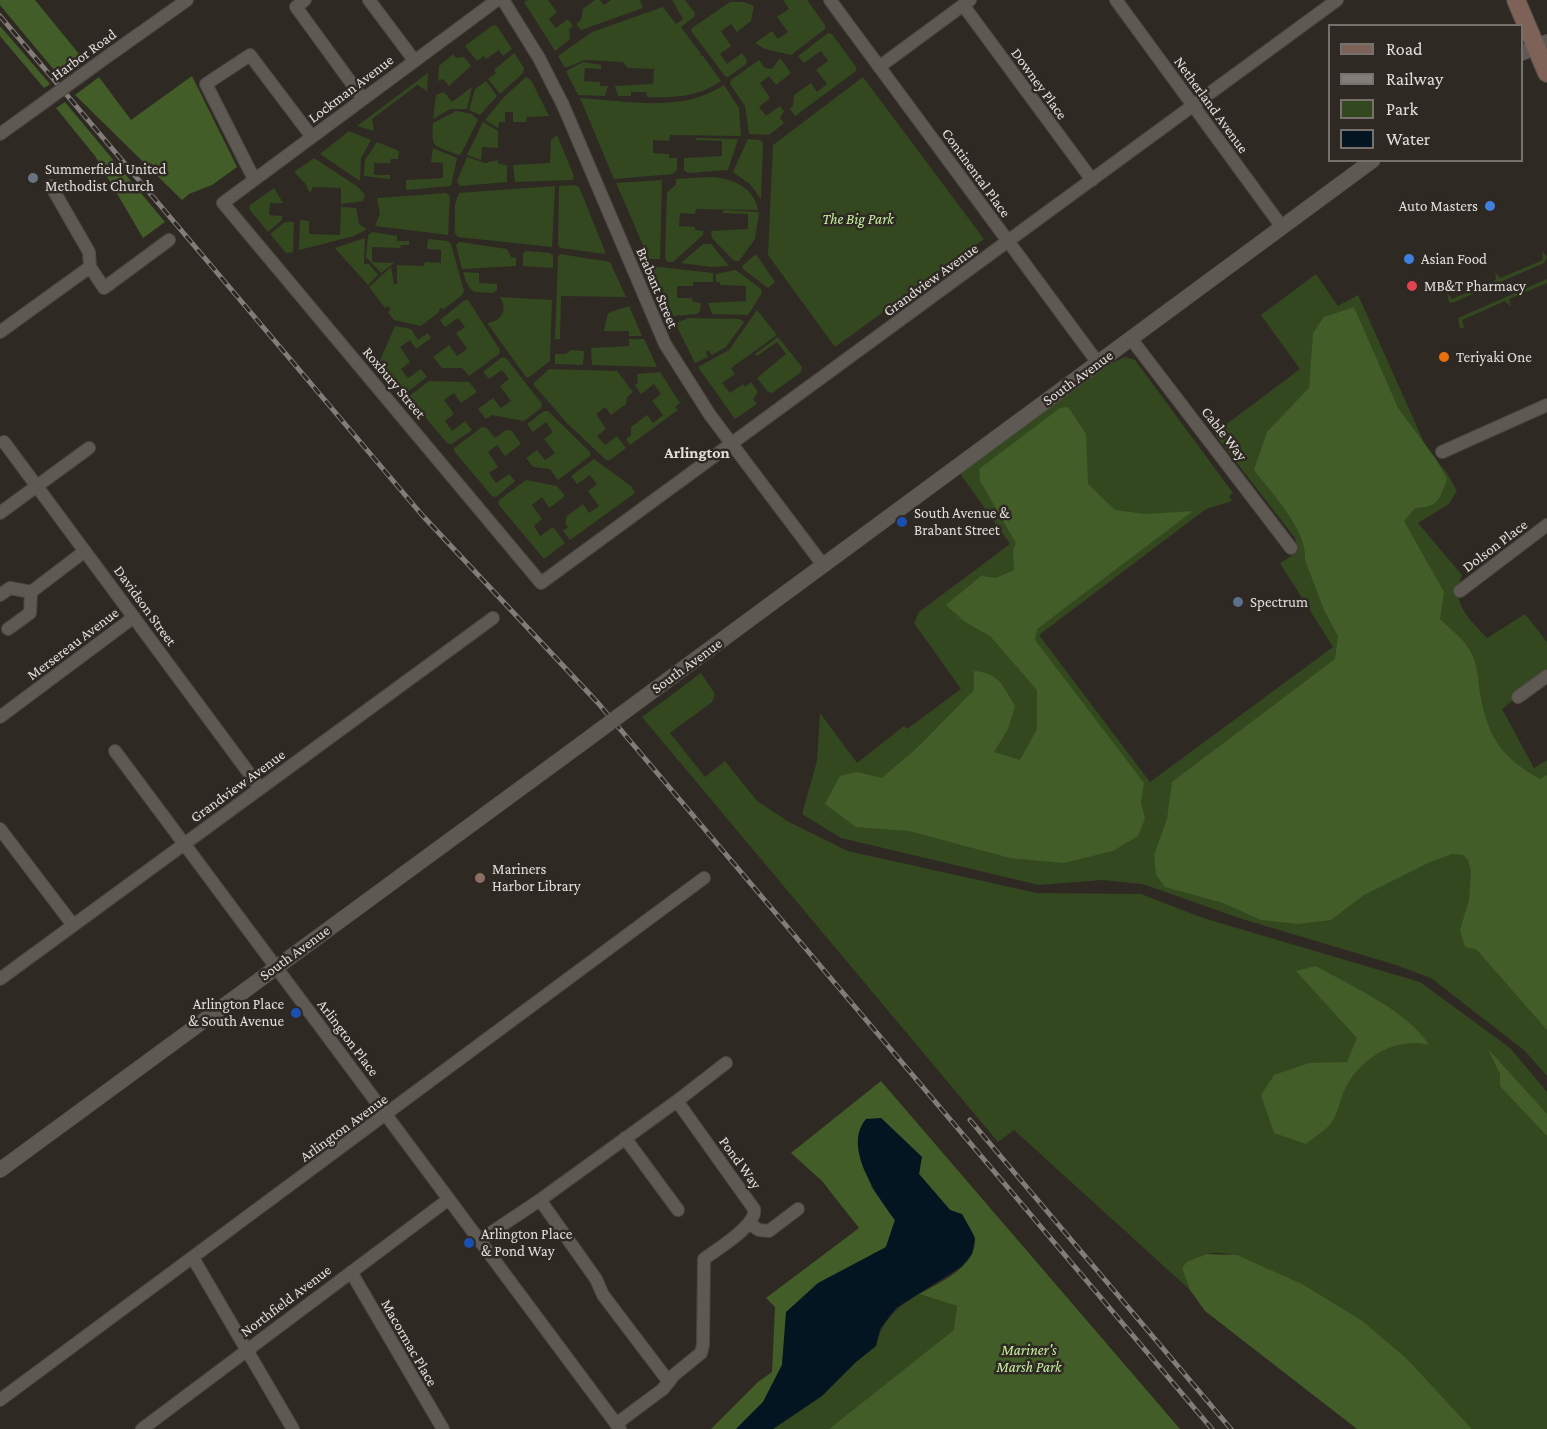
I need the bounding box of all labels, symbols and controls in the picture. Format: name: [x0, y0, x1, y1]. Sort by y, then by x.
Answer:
legend: [1328, 24, 1523, 162]
street label: Harbor Road: [48, 25, 120, 85]
text: Road: [1386, 39, 1423, 59]
street label: Downey Place: [1007, 45, 1071, 123]
street label: Lockman Avenue: [305, 51, 397, 127]
street label: Netherland Avenue: [1170, 53, 1252, 157]
text: Railway: [1386, 69, 1443, 89]
text: Park: [1386, 99, 1418, 119]
street label: Continental Place: [938, 125, 1014, 221]
text: Water: [1386, 129, 1430, 149]
place label: Summerfield United Methodist Church: [45, 160, 166, 195]
marker: Summerfield United Methodist Church: [26, 171, 40, 185]
place label: Auto Masters: [1399, 197, 1478, 215]
marker: Auto Masters: [1483, 199, 1497, 213]
park label: The Big Park: [822, 210, 894, 228]
street label: Grandview Avenue: [880, 240, 982, 320]
street label: Brabant Street: [632, 245, 682, 331]
place label: Asian Food: [1421, 250, 1487, 268]
marker: Asian Food: [1402, 252, 1416, 266]
place label: MB&T Pharmacy: [1424, 277, 1526, 295]
marker: MB&T Pharmacy: [1405, 279, 1419, 293]
street label: Roxbury Street: [359, 343, 429, 423]
street label: South Avenue: [1039, 346, 1117, 410]
place label: Teriyaki One: [1456, 348, 1532, 366]
marker: Teriyaki One: [1437, 350, 1451, 364]
street label: Cable Way: [1197, 403, 1251, 465]
district label: Arlington: [664, 443, 730, 463]
place label: South Avenue & Brabant Street: [914, 504, 1010, 539]
marker: South Avenue & Brabant Street: [895, 515, 909, 529]
street label: Dolson Place: [1459, 516, 1531, 576]
street label: Davidson Street: [110, 562, 180, 650]
place label: Spectrum: [1250, 593, 1308, 611]
marker: Spectrum: [1231, 595, 1245, 609]
street label: Mersereau Avenue: [24, 604, 122, 684]
street label: South Avenue: [648, 634, 726, 698]
street label: Grandview Avenue: [187, 746, 289, 826]
place label: Mariners Harbor Library: [492, 860, 581, 895]
marker: Mariners Harbor Library: [473, 871, 487, 885]
street label: South Avenue: [256, 921, 334, 985]
place label: Arlington Place & South Avenue: [188, 995, 284, 1030]
street label: Arlington Place: [313, 996, 383, 1080]
marker: Arlington Place & South Avenue: [289, 1006, 303, 1020]
street label: Arlington Avenue: [297, 1090, 391, 1166]
street label: Pond Way: [715, 1133, 765, 1193]
place label: Arlington Place & Pond Way: [481, 1225, 572, 1260]
marker: Arlington Place & Pond Way: [462, 1236, 476, 1250]
street label: Northfield Avenue: [237, 1261, 335, 1341]
street label: Macormac Place: [377, 1296, 441, 1390]
park label: Mariner's Marsh Park: [996, 1341, 1062, 1376]

